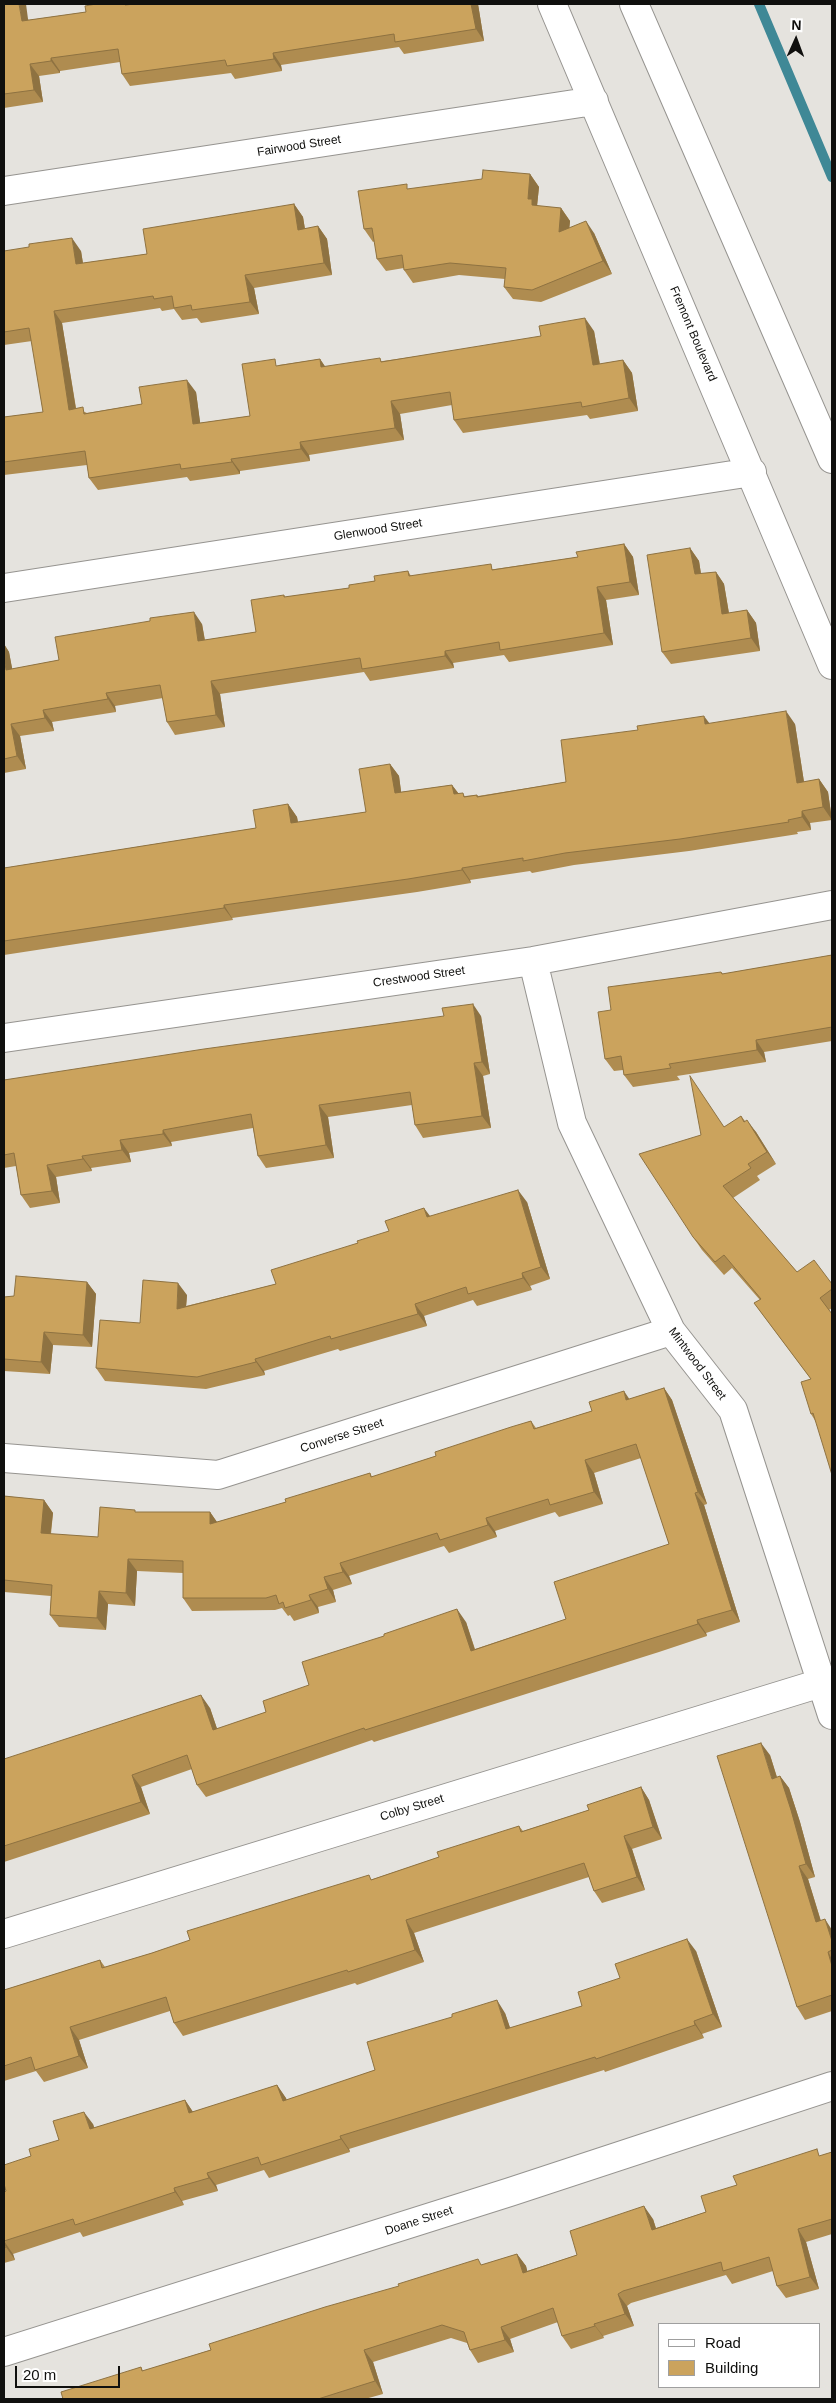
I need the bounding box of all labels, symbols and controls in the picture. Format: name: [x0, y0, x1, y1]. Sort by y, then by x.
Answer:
north arrow: [771, 15, 821, 65]
text: N: [791, 17, 802, 33]
street label: Fairwood Street: [256, 132, 342, 160]
street label: Fremont Boulevard: [666, 284, 720, 384]
street label: Glenwood Street: [333, 516, 423, 544]
street label: Crestwood Street: [372, 963, 466, 991]
street label: Mintwood Street: [665, 1325, 729, 1403]
street label: Converse Street: [299, 1416, 385, 1456]
street label: Colby Street: [378, 1791, 446, 1825]
street label: Doane Street: [383, 2203, 455, 2239]
legend: [658, 2323, 821, 2388]
text: Road: [705, 2334, 741, 2351]
scale bar: [18, 2356, 122, 2388]
text: Building: [705, 2359, 758, 2376]
text: 20 m: [23, 2366, 56, 2383]

